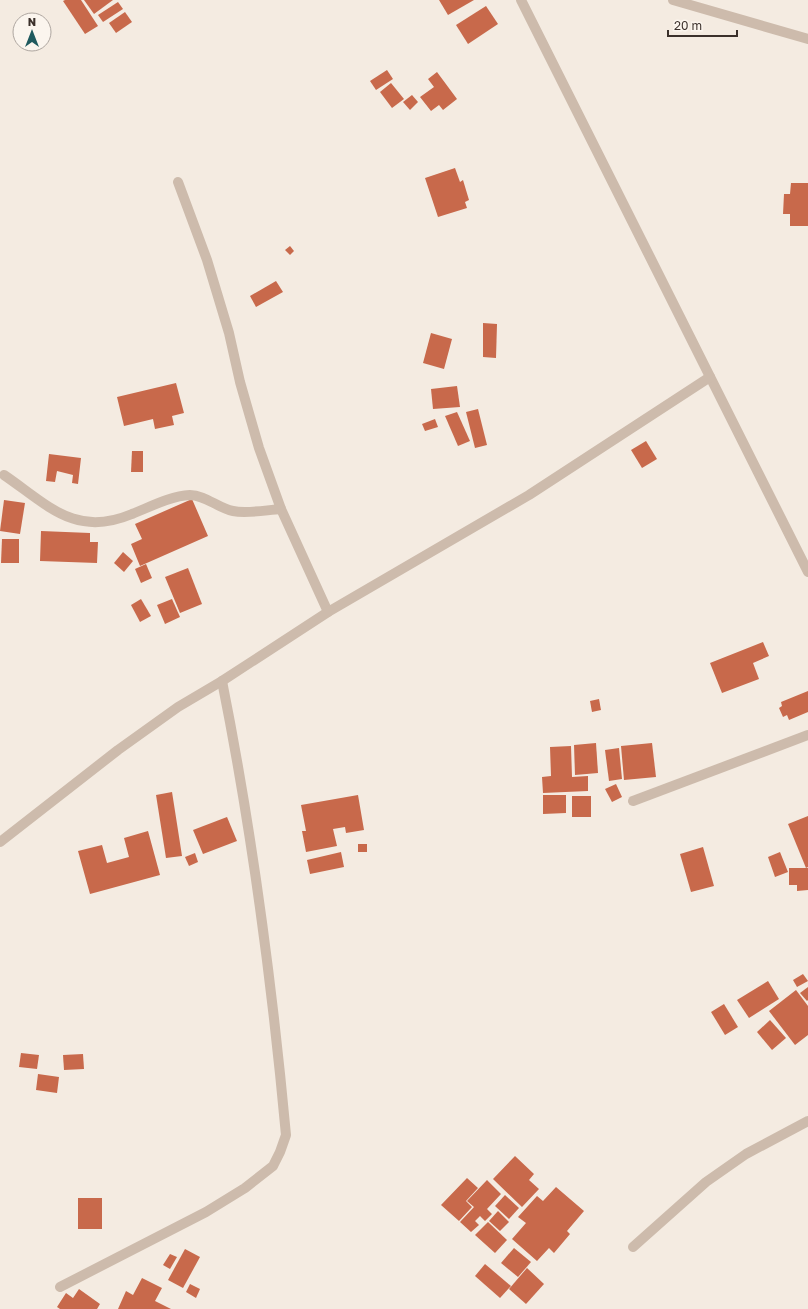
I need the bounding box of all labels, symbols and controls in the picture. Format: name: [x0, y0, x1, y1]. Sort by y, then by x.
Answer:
north arrow: [12, 12, 52, 52]
scale bar: [668, 12, 737, 38]
text: N: [28, 15, 36, 28]
text: 20 m: [674, 18, 702, 33]

